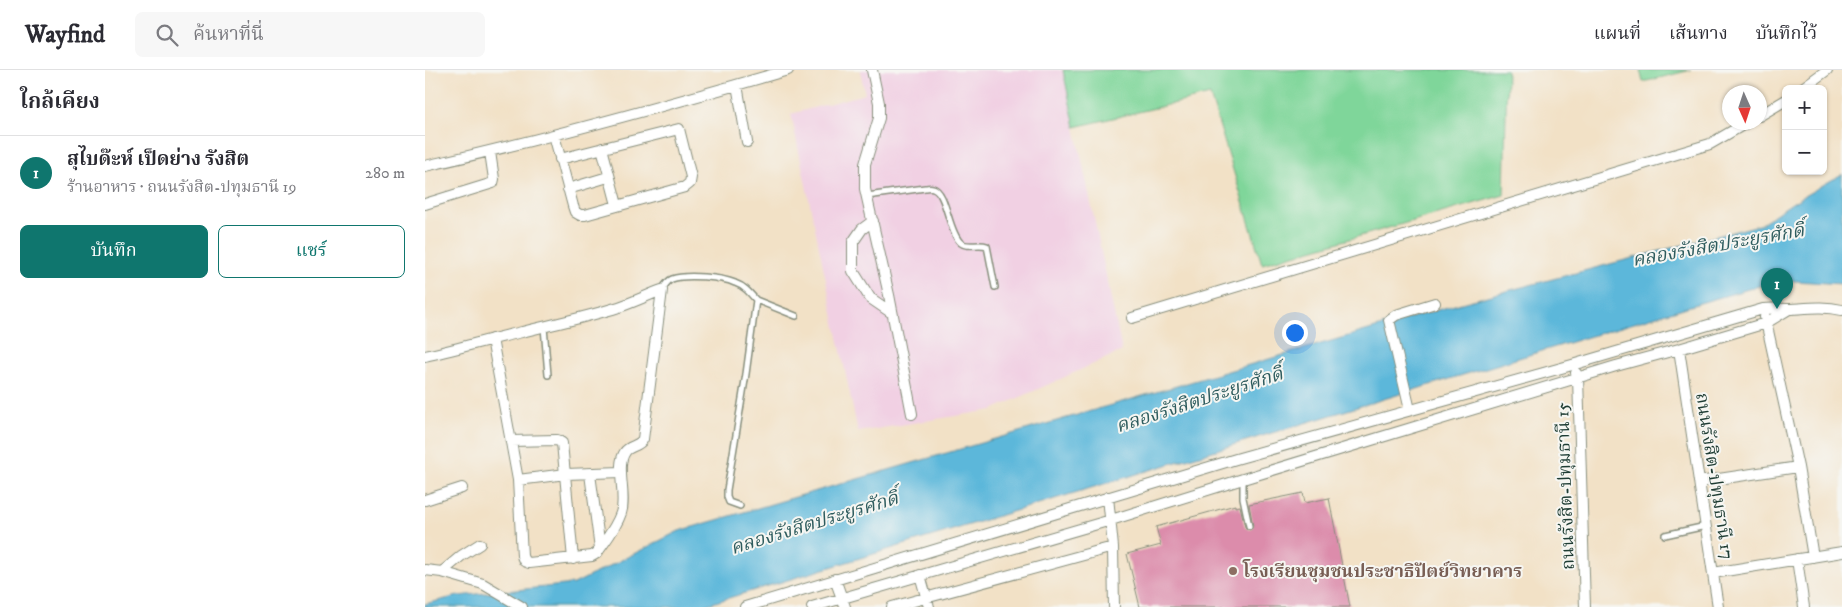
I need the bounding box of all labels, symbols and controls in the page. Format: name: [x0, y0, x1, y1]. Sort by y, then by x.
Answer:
search box: [135, 12, 485, 57]
text: Wayfind: [25, 20, 105, 50]
icon: search: [153, 21, 181, 49]
text: ค้นหาที่นี่: [193, 23, 264, 46]
text: แผนที่: [1594, 23, 1641, 45]
text: เส้นทาง: [1669, 23, 1728, 45]
text: บันทึกไว้: [1756, 23, 1817, 45]
north arrow: [1722, 85, 1767, 130]
map controls: [1782, 85, 1827, 175]
button: +: [1782, 85, 1827, 130]
text: ใกล้เคียง: [20, 89, 100, 115]
button: −: [1782, 130, 1827, 175]
text: สุไบด๊ะห์ เป็ดย่าง รังสิต: [67, 148, 249, 171]
text: 1: [33, 163, 39, 183]
text: 280 m: [365, 163, 405, 183]
text: ร้านอาหาร · ถนนรังสิต-ปทุมธานี 19: [67, 177, 296, 197]
water label: คลองรังสิตประยูรศักดิ์: [1630, 214, 1812, 272]
button: บันทึก: [20, 225, 208, 278]
button: แชร์: [218, 225, 405, 278]
pin: 1: [1761, 268, 1793, 309]
your location: [1282, 320, 1308, 346]
water label: คลองรังสิตประยูรศักดิ์: [1112, 357, 1292, 438]
street label: ถนนรังสิต-ปทุมธานี 17: [1690, 391, 1738, 561]
street label: ถนนรังสิต-ปทุมธานี 15: [1552, 402, 1580, 570]
water label: คลองรังสิตประยูรศักดิ์: [727, 482, 907, 560]
place label: โรงเรียนชุมชนประชาธิปัตย์วิทยาคาร: [1242, 559, 1522, 583]
marker: โรงเรียนชุมชนประชาธิปัตย์วิทยาคาร: [1227, 565, 1239, 577]

